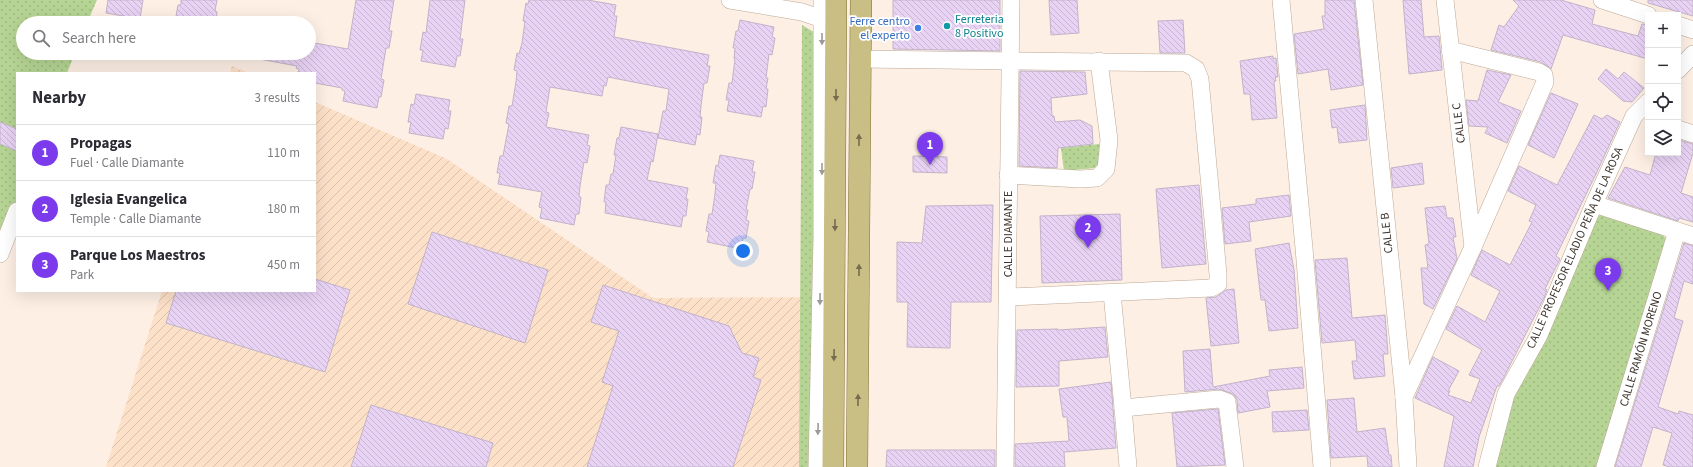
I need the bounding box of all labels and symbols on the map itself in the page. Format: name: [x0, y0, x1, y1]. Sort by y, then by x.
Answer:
place label: Ferreteria 8 Positivo: [955, 11, 1004, 42]
place label: Ferre centro el experto: [849, 13, 910, 44]
marker: Ferreteria 8 Positivo: [942, 21, 952, 31]
marker: Ferre centro el experto: [913, 23, 923, 33]
one-way arrow: [819, 33, 825, 46]
one-way arrow: [833, 89, 839, 102]
street label: CALLE C: [1448, 102, 1470, 144]
pin: 1: [917, 132, 943, 165]
one-way arrow: [856, 133, 862, 146]
street label: CALLE PROFESOR ELADIO PEÑA DE LA ROSA: [1523, 144, 1628, 352]
one-way arrow: [819, 163, 825, 176]
street label: CALLE DIAMANTE: [1000, 191, 1017, 277]
street label: CALLE B: [1376, 212, 1398, 254]
pin: 2: [1075, 215, 1101, 248]
one-way arrow: [832, 219, 838, 232]
your location: [733, 241, 753, 261]
pin: 3: [1595, 258, 1621, 291]
one-way arrow: [856, 263, 862, 276]
street label: CALLE RAMÓN MORENO: [1615, 289, 1667, 409]
one-way arrow: [817, 293, 824, 305]
one-way arrow: [831, 349, 837, 362]
one-way arrow: [855, 393, 861, 406]
one-way arrow: [815, 423, 821, 436]

